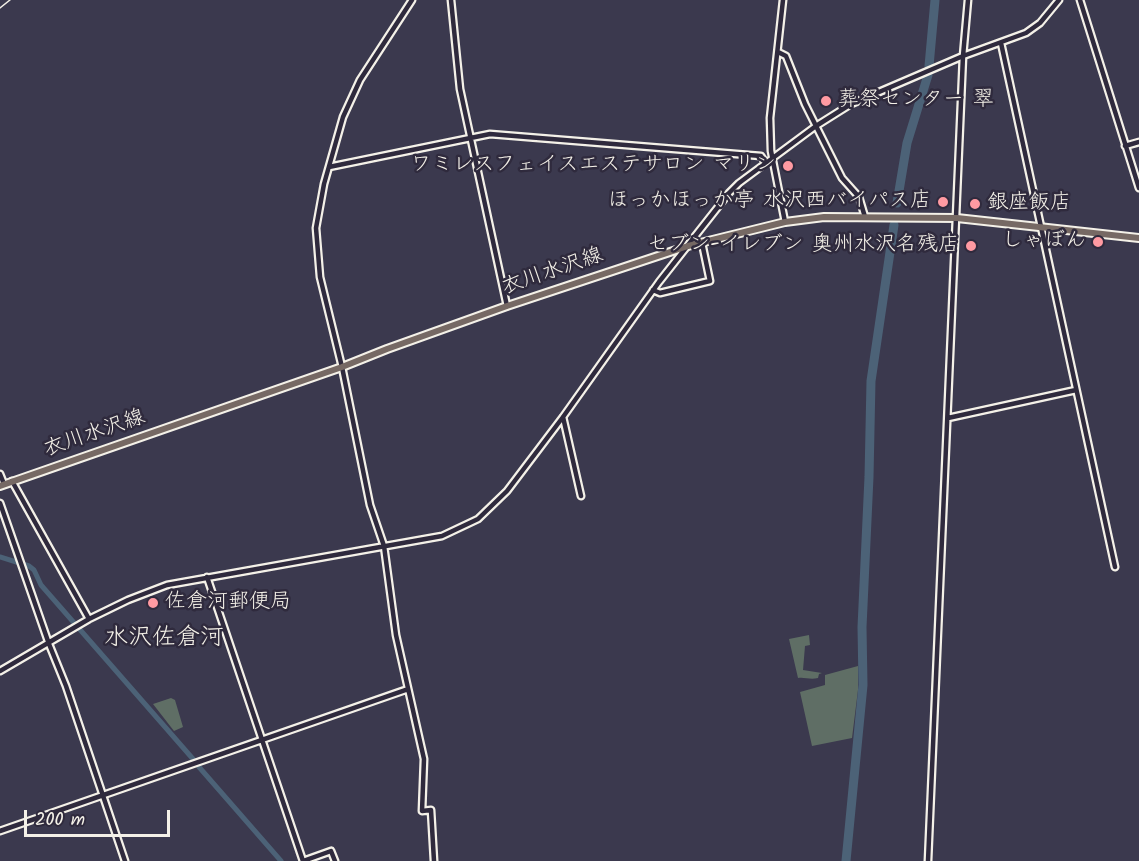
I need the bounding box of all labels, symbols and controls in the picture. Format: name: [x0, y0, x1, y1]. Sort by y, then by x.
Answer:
place label: 葬祭センター 翠: [838, 88, 993, 114]
marker: 葬祭センター 翠: [819, 94, 833, 108]
place label: ワミレスフェイスエステサロン マリン: [411, 153, 776, 179]
marker: ワミレスフェイスエステサロン マリン: [781, 159, 795, 173]
place label: ほっかほっか亭 水沢西バイパス店: [608, 189, 931, 215]
place label: 銀座飯店: [987, 191, 1071, 217]
marker: ほっかほっか亭 水沢西バイパス店: [936, 195, 950, 209]
marker: 銀座飯店: [968, 197, 982, 211]
place label: しゃぼん: [1002, 229, 1086, 255]
place label: セブン-イレブン 奥州水沢名残店: [647, 233, 959, 259]
marker: しゃぼん: [1091, 235, 1105, 249]
marker: セブン-イレブン 奥州水沢名残店: [964, 239, 978, 253]
street label: 衣川水沢線: [499, 244, 607, 302]
street label: 衣川水沢線: [41, 406, 149, 464]
place label: 佐倉河郵便局: [165, 590, 291, 616]
marker: 佐倉河郵便局: [146, 596, 160, 610]
district label: 水沢佐倉河: [104, 626, 224, 654]
scale bar: [27, 798, 172, 836]
text: 200 m: [35, 806, 85, 835]

